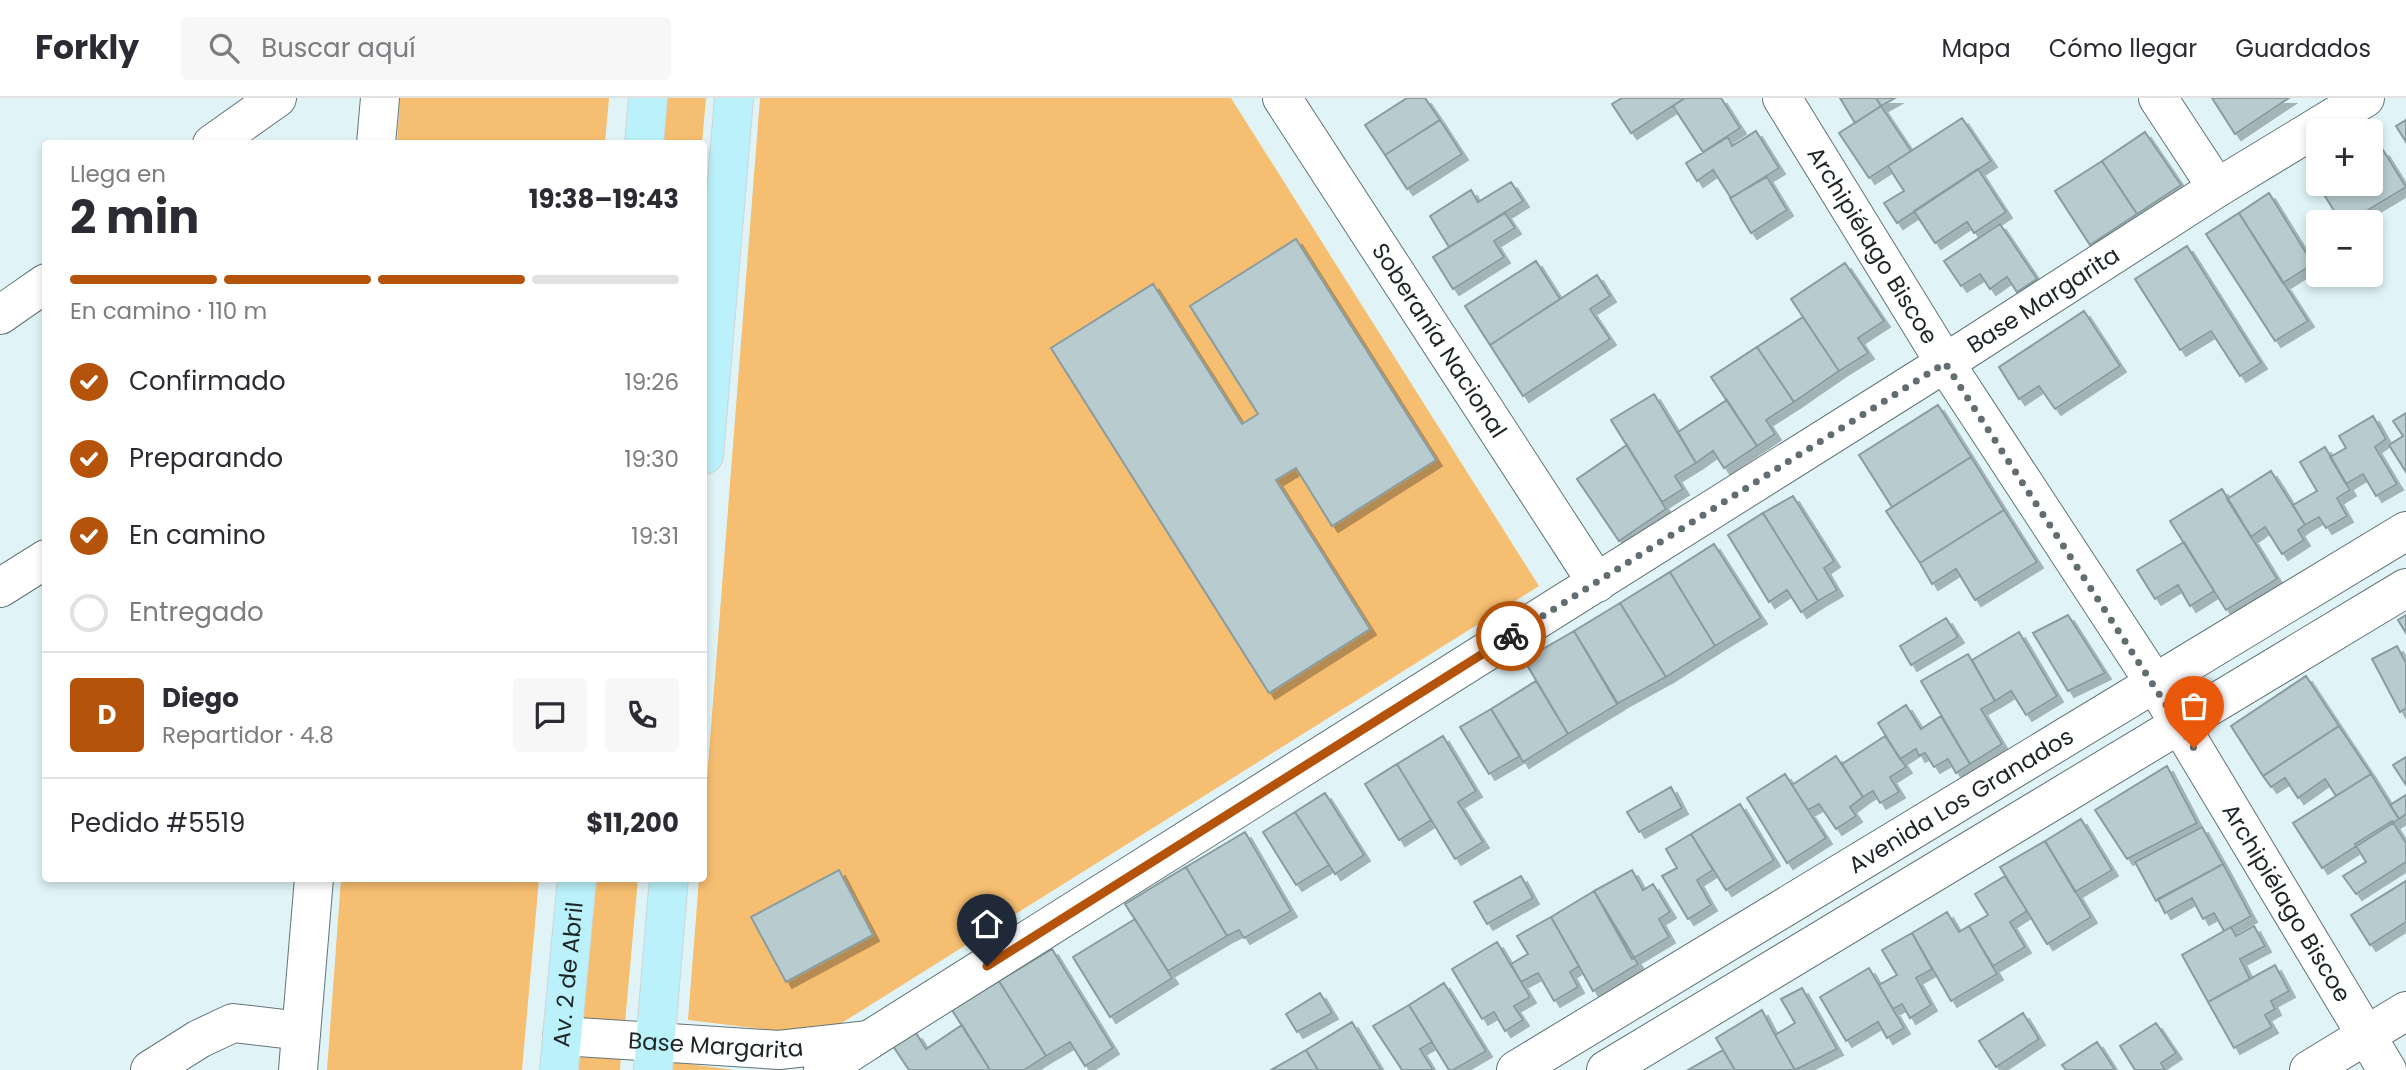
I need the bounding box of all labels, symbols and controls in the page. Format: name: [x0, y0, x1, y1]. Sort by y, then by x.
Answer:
search box: [181, 17, 671, 80]
text: Forkly: [35, 24, 139, 71]
icon: search: [205, 29, 243, 67]
text: Buscar aquí: [261, 30, 416, 66]
text: Mapa: [1941, 32, 2011, 65]
text: Cómo llegar: [2049, 32, 2197, 65]
text: Guardados: [2235, 32, 2371, 65]
map controls: [2306, 119, 2383, 287]
button: +: [2306, 119, 2383, 196]
street label: Archipiélago Biscoe: [1800, 141, 1946, 350]
text: Llega en: [70, 158, 166, 190]
text: 19:38–19:43: [529, 181, 679, 217]
text: 2 min: [70, 185, 199, 249]
button: −: [2306, 210, 2383, 287]
street label: Soberanía Nacional: [1364, 237, 1515, 444]
street label: Base Margarita: [1961, 239, 2126, 361]
text: En camino · 110 m: [70, 295, 267, 327]
icon: check: [70, 363, 108, 401]
text: Confirmado: [129, 363, 286, 399]
text: 19:26: [624, 366, 679, 398]
icon: check: [70, 440, 108, 478]
text: Preparando: [129, 440, 283, 476]
text: 19:30: [624, 443, 679, 475]
icon: check: [70, 517, 108, 555]
text: En camino: [129, 517, 266, 553]
text: 19:31: [631, 520, 679, 552]
text: Entregado: [129, 594, 264, 630]
courier: [1476, 601, 1546, 671]
icon: bike: [1492, 617, 1530, 655]
pin: [2164, 676, 2224, 748]
button: chat: [513, 678, 587, 752]
button: phone: [605, 678, 679, 752]
text: Diego: [162, 680, 239, 716]
icon: bag: [2175, 687, 2213, 725]
text: D: [98, 697, 116, 733]
text: Repartidor · 4.8: [162, 719, 334, 751]
street label: Avenida Los Granados: [1842, 720, 2079, 881]
street label: Archipiélago Biscoe: [2215, 797, 2359, 1008]
text: Pedido #5519: [70, 805, 246, 841]
text: $11,200: [586, 805, 679, 841]
pin: [957, 894, 1017, 966]
street label: Av. 2 de Abril: [545, 900, 591, 1049]
icon: home: [968, 905, 1006, 943]
street label: Base Margarita: [627, 1024, 805, 1066]

